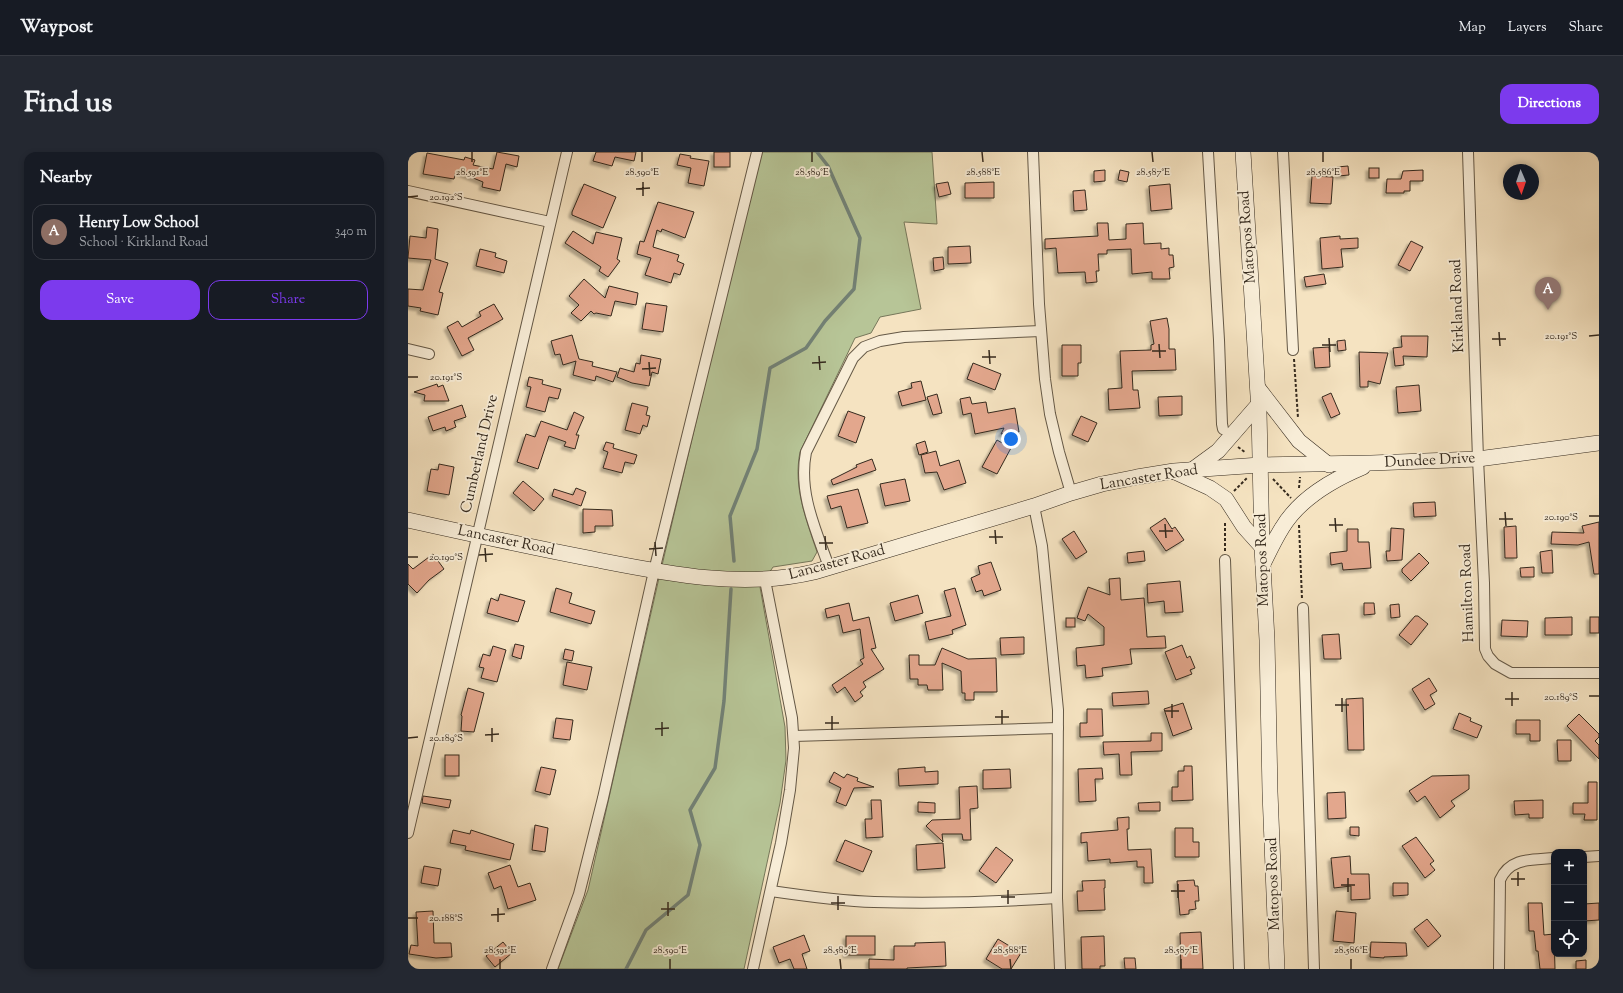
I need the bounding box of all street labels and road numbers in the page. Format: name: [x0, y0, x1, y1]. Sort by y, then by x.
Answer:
street label: Matopos Road: [1234, 189, 1262, 284]
street label: Kirkland Road: [1446, 258, 1470, 353]
street label: Cumberland Drive: [456, 393, 504, 515]
street label: Dundee Drive: [1384, 448, 1476, 474]
street label: Lancaster Road: [1098, 460, 1200, 496]
street label: Matopos Road: [1251, 513, 1275, 607]
street label: Lancaster Road: [455, 520, 557, 562]
street label: Lancaster Road: [786, 540, 888, 586]
street label: Hamilton Road: [1456, 543, 1480, 643]
street label: Matopos Road: [1262, 837, 1286, 931]

